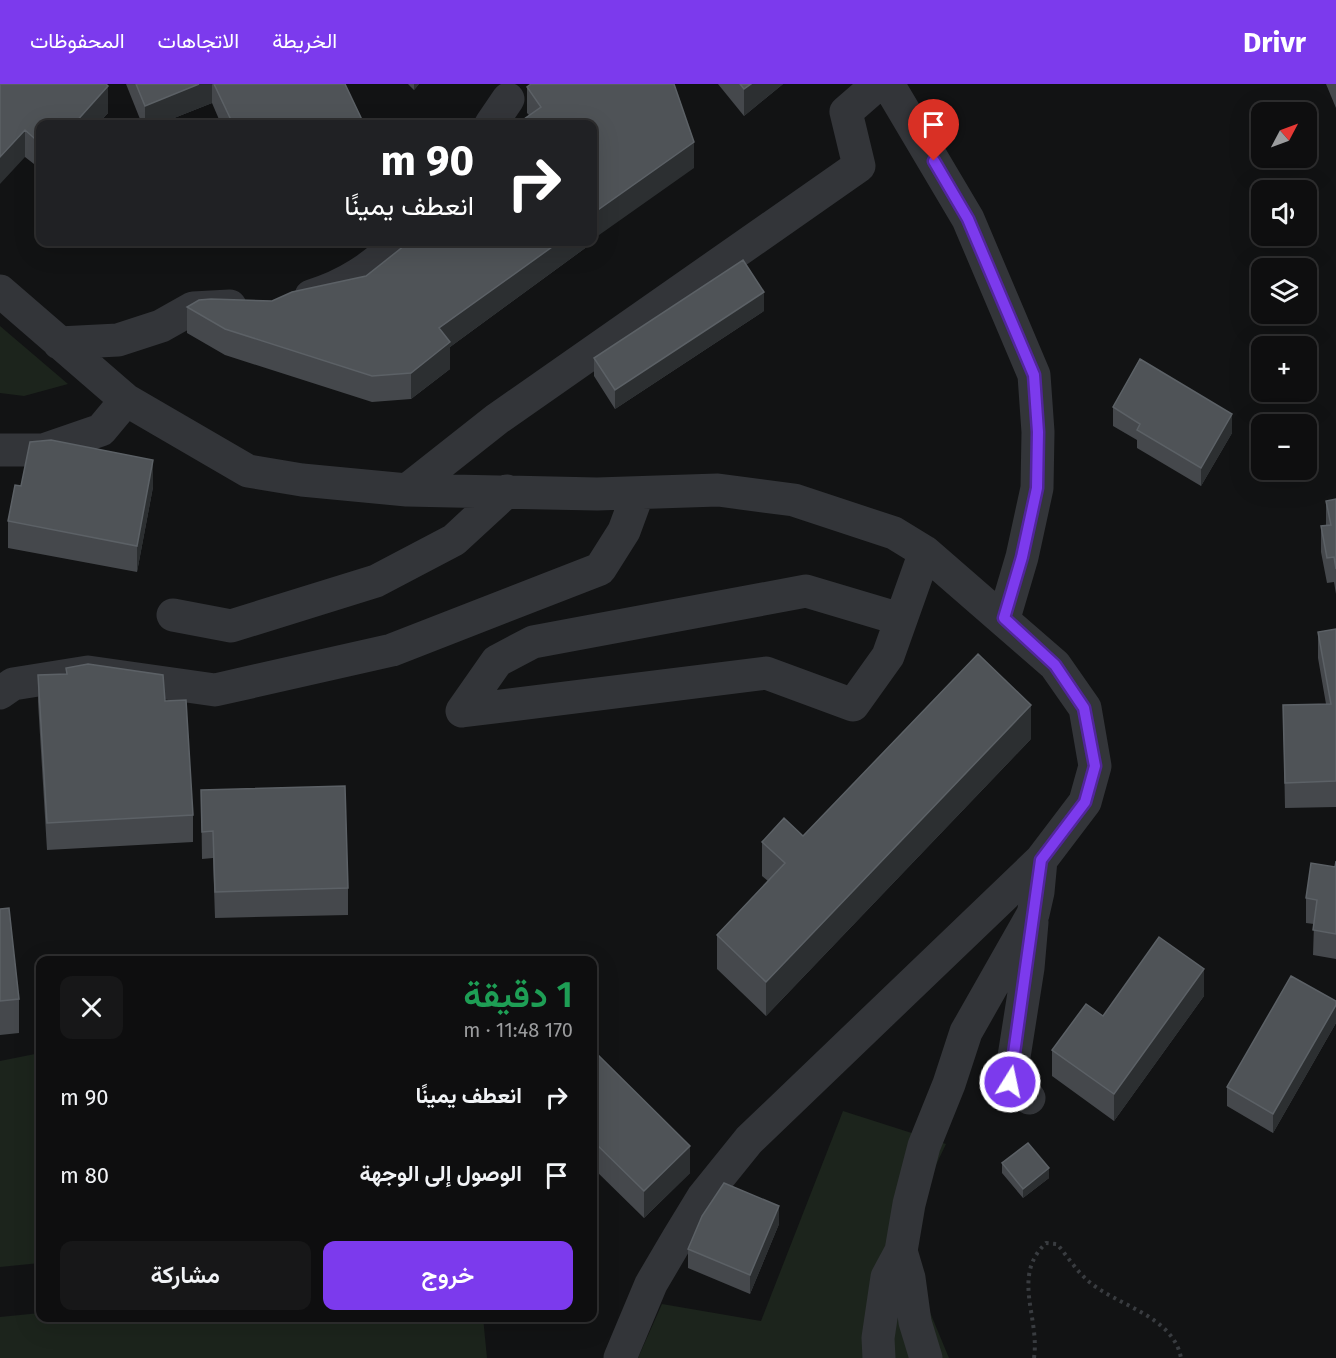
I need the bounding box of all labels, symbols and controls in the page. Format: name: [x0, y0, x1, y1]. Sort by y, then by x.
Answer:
text: Drivr: [1243, 26, 1306, 59]
text: المحفوظات: [30, 28, 125, 54]
text: الاتجاهات: [158, 28, 239, 54]
text: الخريطة: [272, 28, 337, 54]
pin: [908, 99, 959, 161]
north arrow: [1251, 102, 1317, 168]
map controls: [1251, 102, 1317, 480]
icon: arrive: [917, 108, 950, 141]
text: 90 m: [380, 136, 474, 186]
icon: right: [495, 144, 573, 222]
button: sound: [1251, 180, 1317, 246]
text: انعطف يمينًا: [344, 190, 474, 222]
button: layers: [1251, 258, 1317, 324]
button: +: [1251, 336, 1317, 402]
button: −: [1251, 414, 1317, 480]
text: 1 دقيقة: [463, 973, 573, 1017]
button: close: [60, 976, 123, 1039]
text: 170 m · 11:48: [463, 1018, 573, 1042]
position arrow: [978, 1050, 1042, 1114]
icon: right: [540, 1081, 573, 1114]
text: انعطف يمينًا: [415, 1082, 522, 1109]
text: 90 m: [60, 1084, 109, 1111]
icon: arrive: [540, 1159, 573, 1192]
text: الوصول إلى الوجهة: [359, 1160, 522, 1187]
text: 80 m: [60, 1162, 109, 1189]
button: مشاركة: [60, 1241, 311, 1310]
button: خروج: [323, 1241, 573, 1310]

